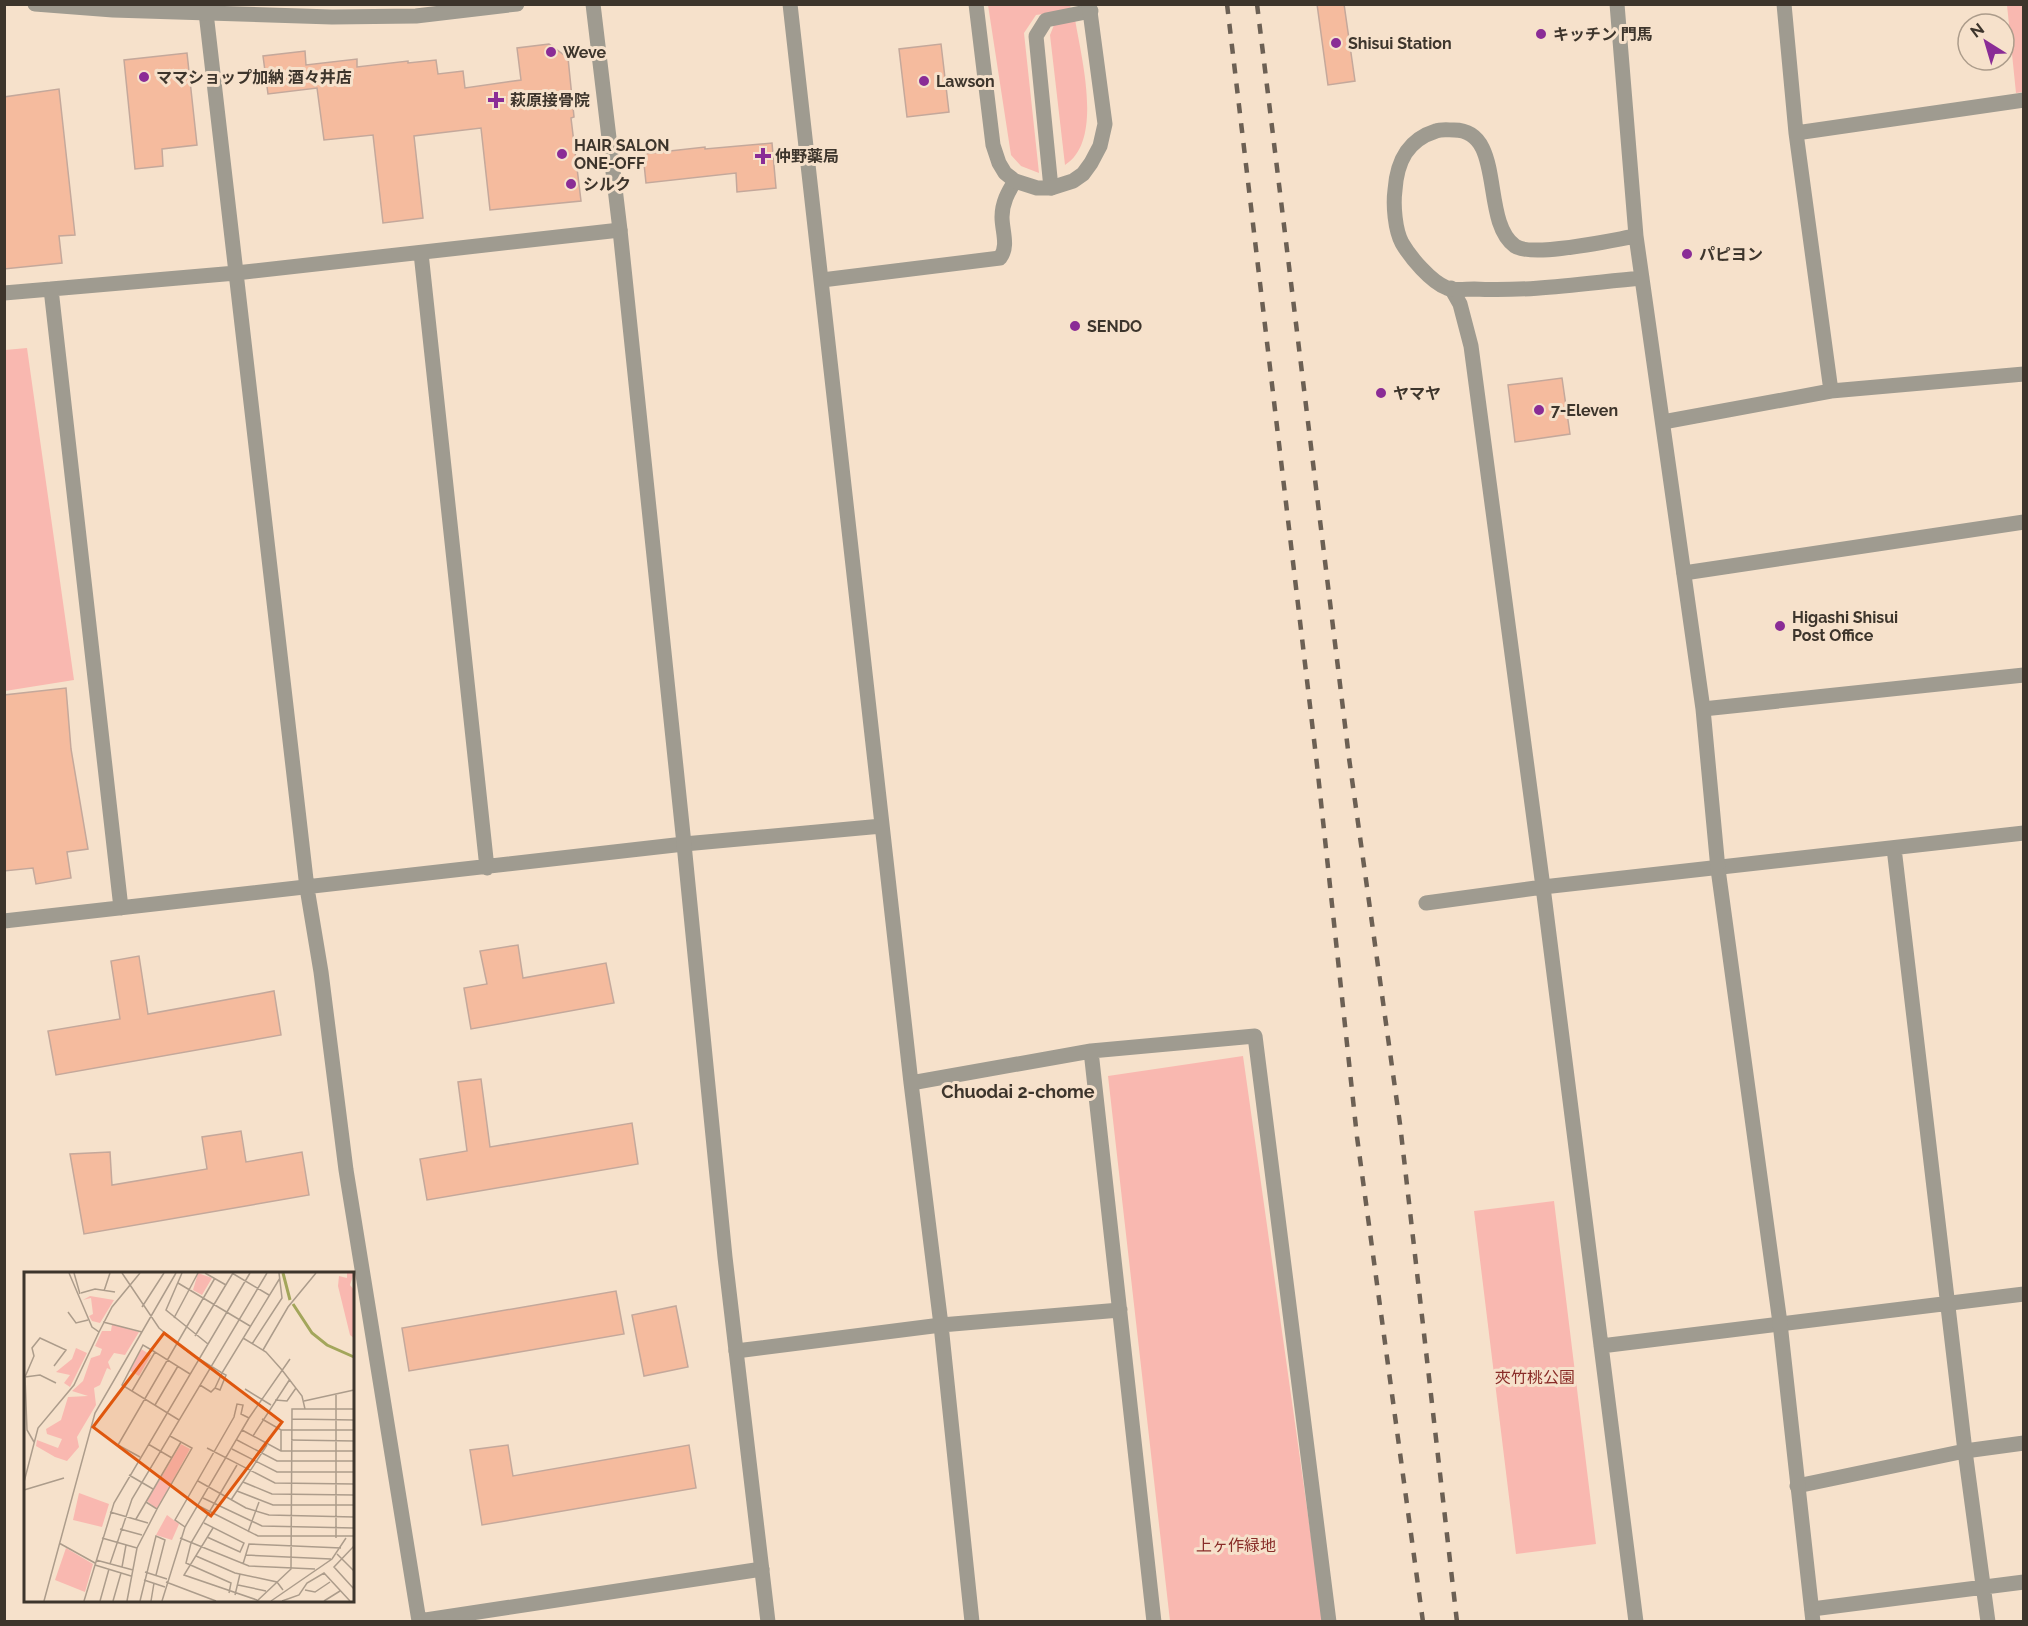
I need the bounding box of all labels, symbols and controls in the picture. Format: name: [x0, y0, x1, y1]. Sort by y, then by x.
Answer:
north arrow: [1956, 12, 2016, 72]
text: N: [1967, 19, 1988, 42]
place label: キッチン 門馬: [1553, 25, 1653, 44]
marker: キッチン 門馬: [1534, 27, 1548, 41]
place label: Shisui Station: [1348, 34, 1452, 53]
marker: Shisui Station: [1329, 36, 1343, 50]
place label: Weve: [563, 43, 607, 62]
marker: Weve: [544, 45, 558, 59]
place label: ママショップ加納 酒々井店: [156, 68, 352, 87]
marker: ママショップ加納 酒々井店: [137, 70, 151, 84]
place label: Lawson: [936, 72, 995, 91]
marker: Lawson: [917, 74, 931, 88]
marker: 萩原接骨院: [487, 91, 505, 109]
place label: 萩原接骨院: [510, 91, 590, 110]
place label: HAIR SALON ONE-OFF: [574, 136, 669, 173]
marker: HAIR SALON ONE-OFF: [555, 147, 569, 161]
place label: 仲野薬局: [775, 147, 839, 166]
marker: 仲野薬局: [756, 149, 770, 163]
place label: シルク: [583, 175, 631, 194]
marker: シルク: [564, 177, 578, 191]
place label: パピヨン: [1699, 245, 1763, 264]
marker: パピヨン: [1680, 247, 1694, 261]
place label: SENDO: [1087, 317, 1142, 336]
marker: SENDO: [1068, 319, 1082, 333]
place label: ヤマヤ: [1393, 384, 1441, 403]
marker: ヤマヤ: [1374, 386, 1388, 400]
place label: 7-Eleven: [1551, 401, 1618, 420]
marker: 7-Eleven: [1532, 403, 1546, 417]
place label: Higashi Shisui Post Office: [1792, 608, 1898, 645]
marker: Higashi Shisui Post Office: [1773, 619, 1787, 633]
district label: Chuodai 2-chome: [941, 1081, 1095, 1102]
inset map: [24, 1272, 354, 1602]
park label: 夾竹桃公園: [1495, 1368, 1575, 1387]
park label: 上ヶ作緑地: [1196, 1536, 1276, 1555]

